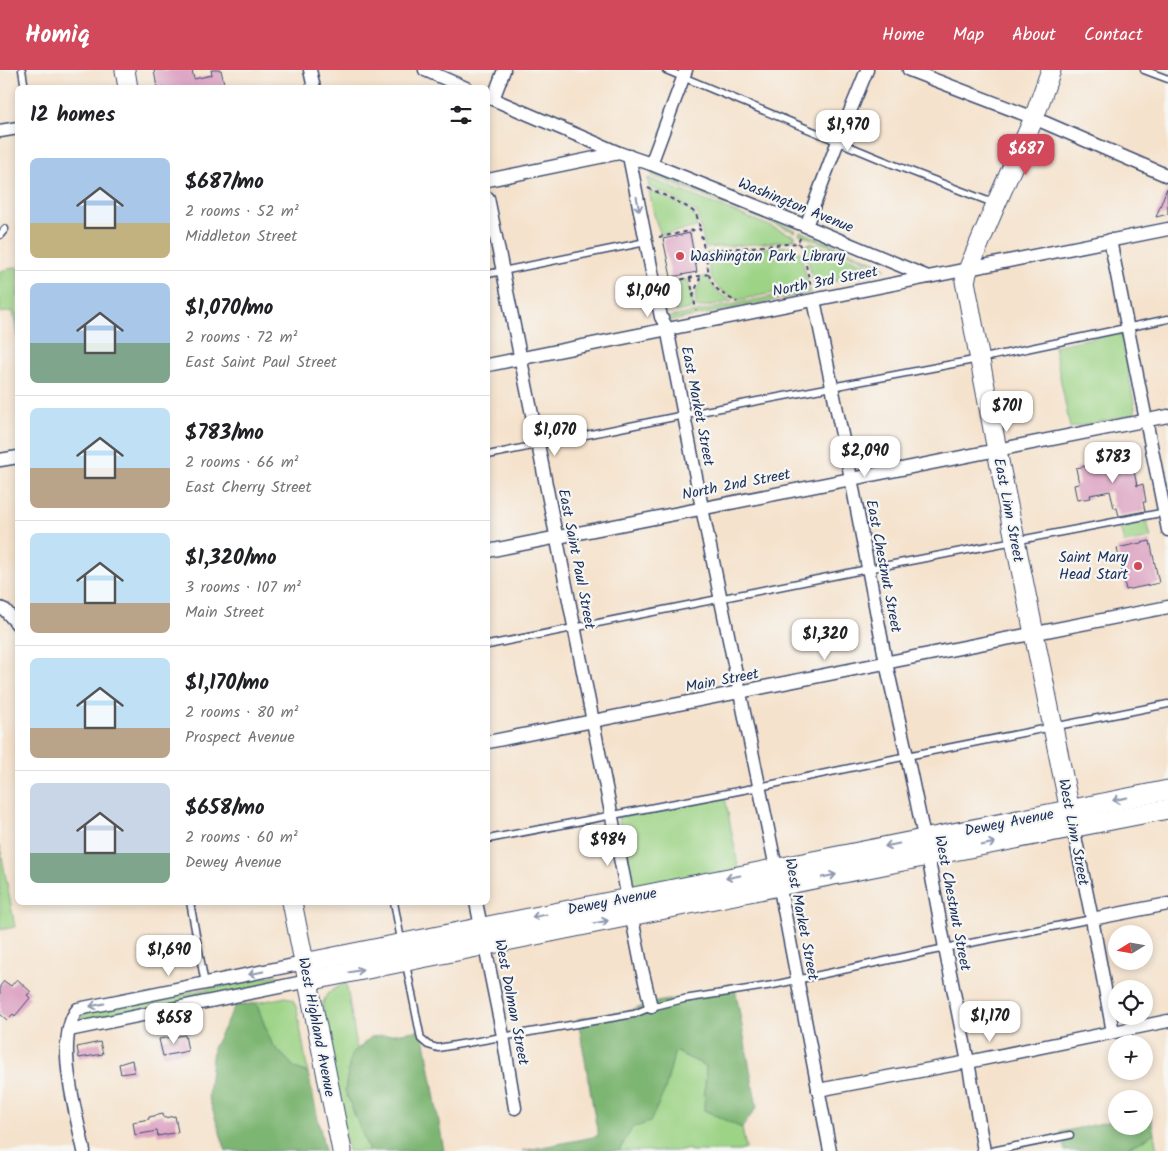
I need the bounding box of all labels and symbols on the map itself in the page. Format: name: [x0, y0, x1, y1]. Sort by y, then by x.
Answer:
pin: $1,970: [807, 109, 889, 152]
pin: $687: [996, 134, 1056, 176]
street label: Washington Avenue: [734, 172, 857, 240]
one-way arrow: [634, 195, 644, 211]
place label: Washington Park Library: [690, 245, 846, 269]
marker: Washington Park Library: [674, 250, 686, 262]
street label: North 3rd Street: [770, 260, 880, 304]
pin: $1,040: [607, 276, 689, 318]
street label: East Market Street: [674, 344, 720, 468]
pin: $701: [977, 390, 1037, 433]
pin: $1,070: [514, 414, 596, 457]
pin: $2,090: [824, 436, 906, 478]
pin: $783: [1083, 442, 1143, 484]
street label: East Linn Street: [986, 456, 1030, 565]
street label: North 2nd Street: [680, 463, 793, 507]
street label: East Saint Paul Street: [551, 487, 601, 632]
street label: East Chestnut Street: [858, 498, 908, 635]
place label: Saint Mary Head Start: [1059, 546, 1129, 587]
marker: Saint Mary Head Start: [1132, 560, 1144, 572]
pin: $1,320: [784, 618, 866, 661]
street label: Main Street: [683, 662, 761, 700]
street label: West Linn Street: [1051, 777, 1095, 888]
one-way arrow: [1113, 795, 1129, 805]
street label: Dewey Avenue: [962, 803, 1056, 843]
pin: $984: [578, 824, 638, 867]
street label: West Chestnut Street: [927, 833, 977, 973]
one-way arrow: [980, 838, 996, 848]
one-way arrow: [885, 841, 901, 850]
street label: West Market Street: [777, 856, 825, 983]
one-way arrow: [820, 871, 836, 880]
one-way arrow: [725, 873, 741, 882]
street label: Dewey Avenue: [565, 882, 659, 922]
one-way arrow: [532, 911, 548, 921]
one-way arrow: [592, 916, 608, 926]
north arrow: [1108, 925, 1152, 970]
pin: $1,690: [128, 934, 210, 977]
street label: West Dolman Street: [487, 937, 535, 1067]
street label: West Highland Avenue: [291, 955, 341, 1099]
one-way arrow: [347, 966, 363, 975]
one-way arrow: [249, 969, 265, 978]
pin: $1,170: [949, 1000, 1031, 1043]
one-way arrow: [90, 1001, 106, 1010]
pin: $658: [144, 1002, 204, 1045]

